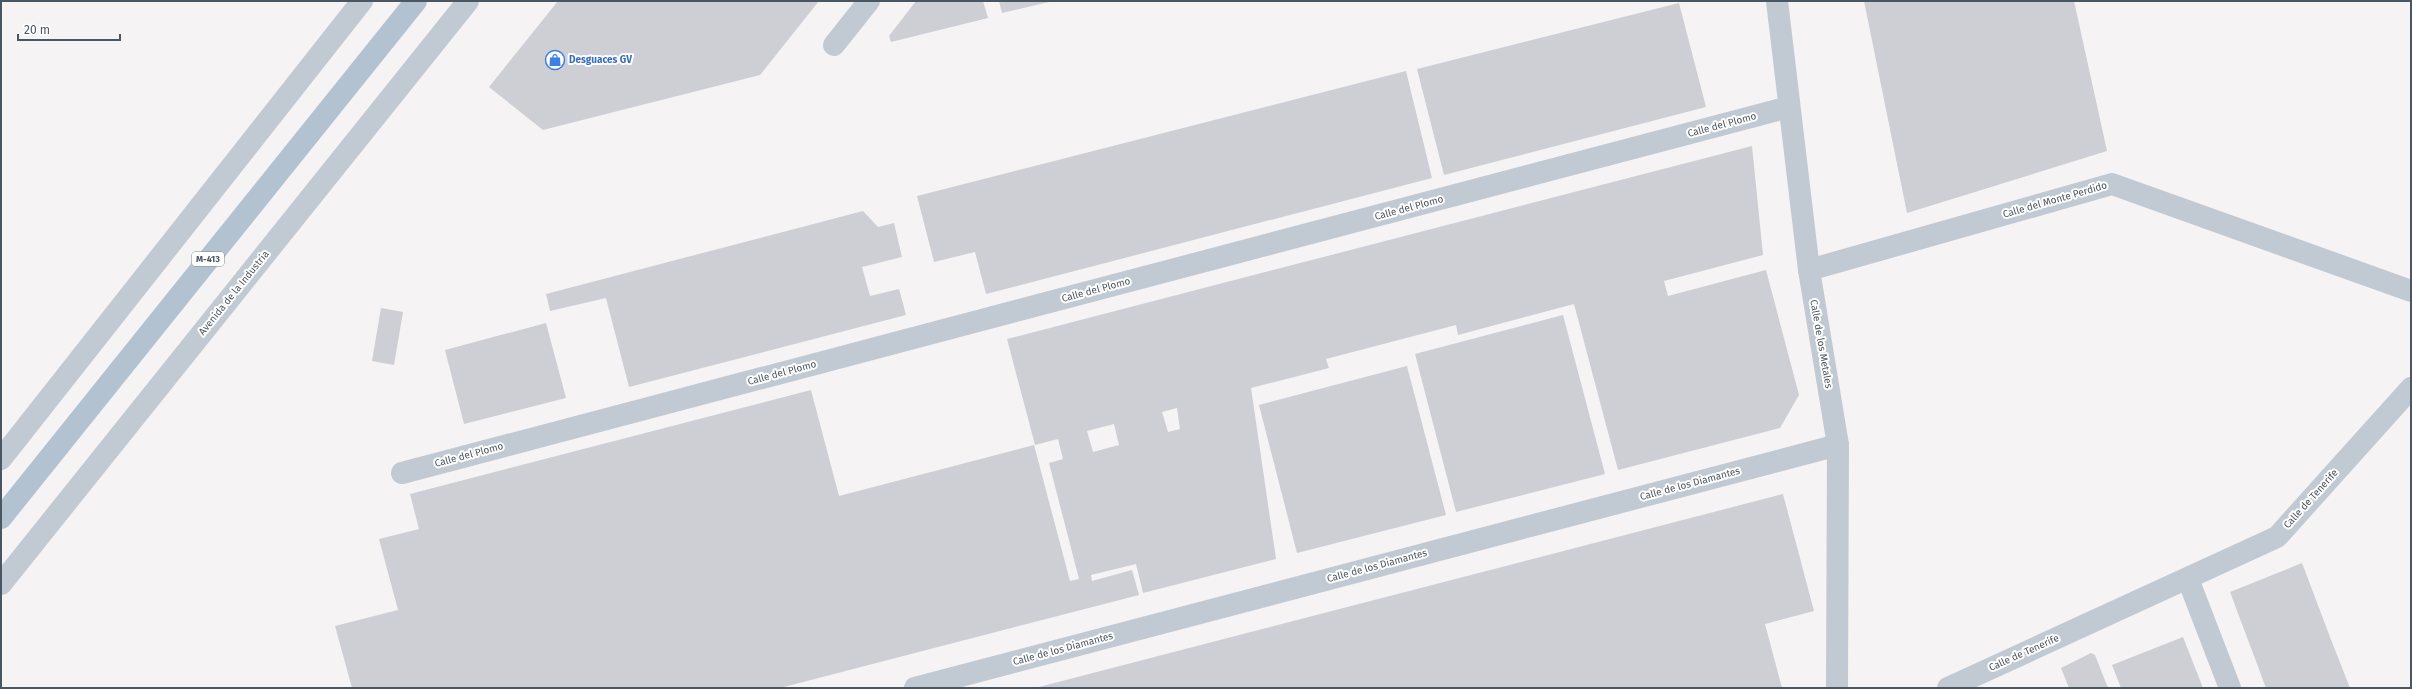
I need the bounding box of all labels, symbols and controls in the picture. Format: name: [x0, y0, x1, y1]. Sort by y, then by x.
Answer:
scale bar: [18, 16, 120, 42]
text: 20 m: [24, 23, 50, 37]
shop icon: Desguaces GV: [544, 49, 566, 71]
place label: Desguaces GV: [569, 54, 632, 66]
street label: Calle del Plomo: [1686, 110, 1758, 140]
street label: Calle del Monte Perdido: [2001, 179, 2109, 221]
street label: Calle del Plomo: [1373, 193, 1445, 223]
street label: Avenida de la Industria: [196, 248, 272, 338]
road number: M-413: [192, 252, 224, 266]
street label: Calle del Plomo: [1060, 275, 1132, 305]
street label: Calle de los Metales: [1807, 299, 1835, 390]
street label: Calle del Plomo: [746, 358, 818, 388]
street label: Calle del Plomo: [433, 440, 505, 470]
street label: Calle de los Diamantes: [1639, 465, 1742, 503]
street label: Calle de Tenerife: [2281, 467, 2341, 531]
street label: Calle de los Diamantes: [1326, 547, 1429, 585]
street label: Calle de los Diamantes: [1012, 630, 1115, 668]
street label: Calle de Tenerife: [1987, 632, 2061, 674]

